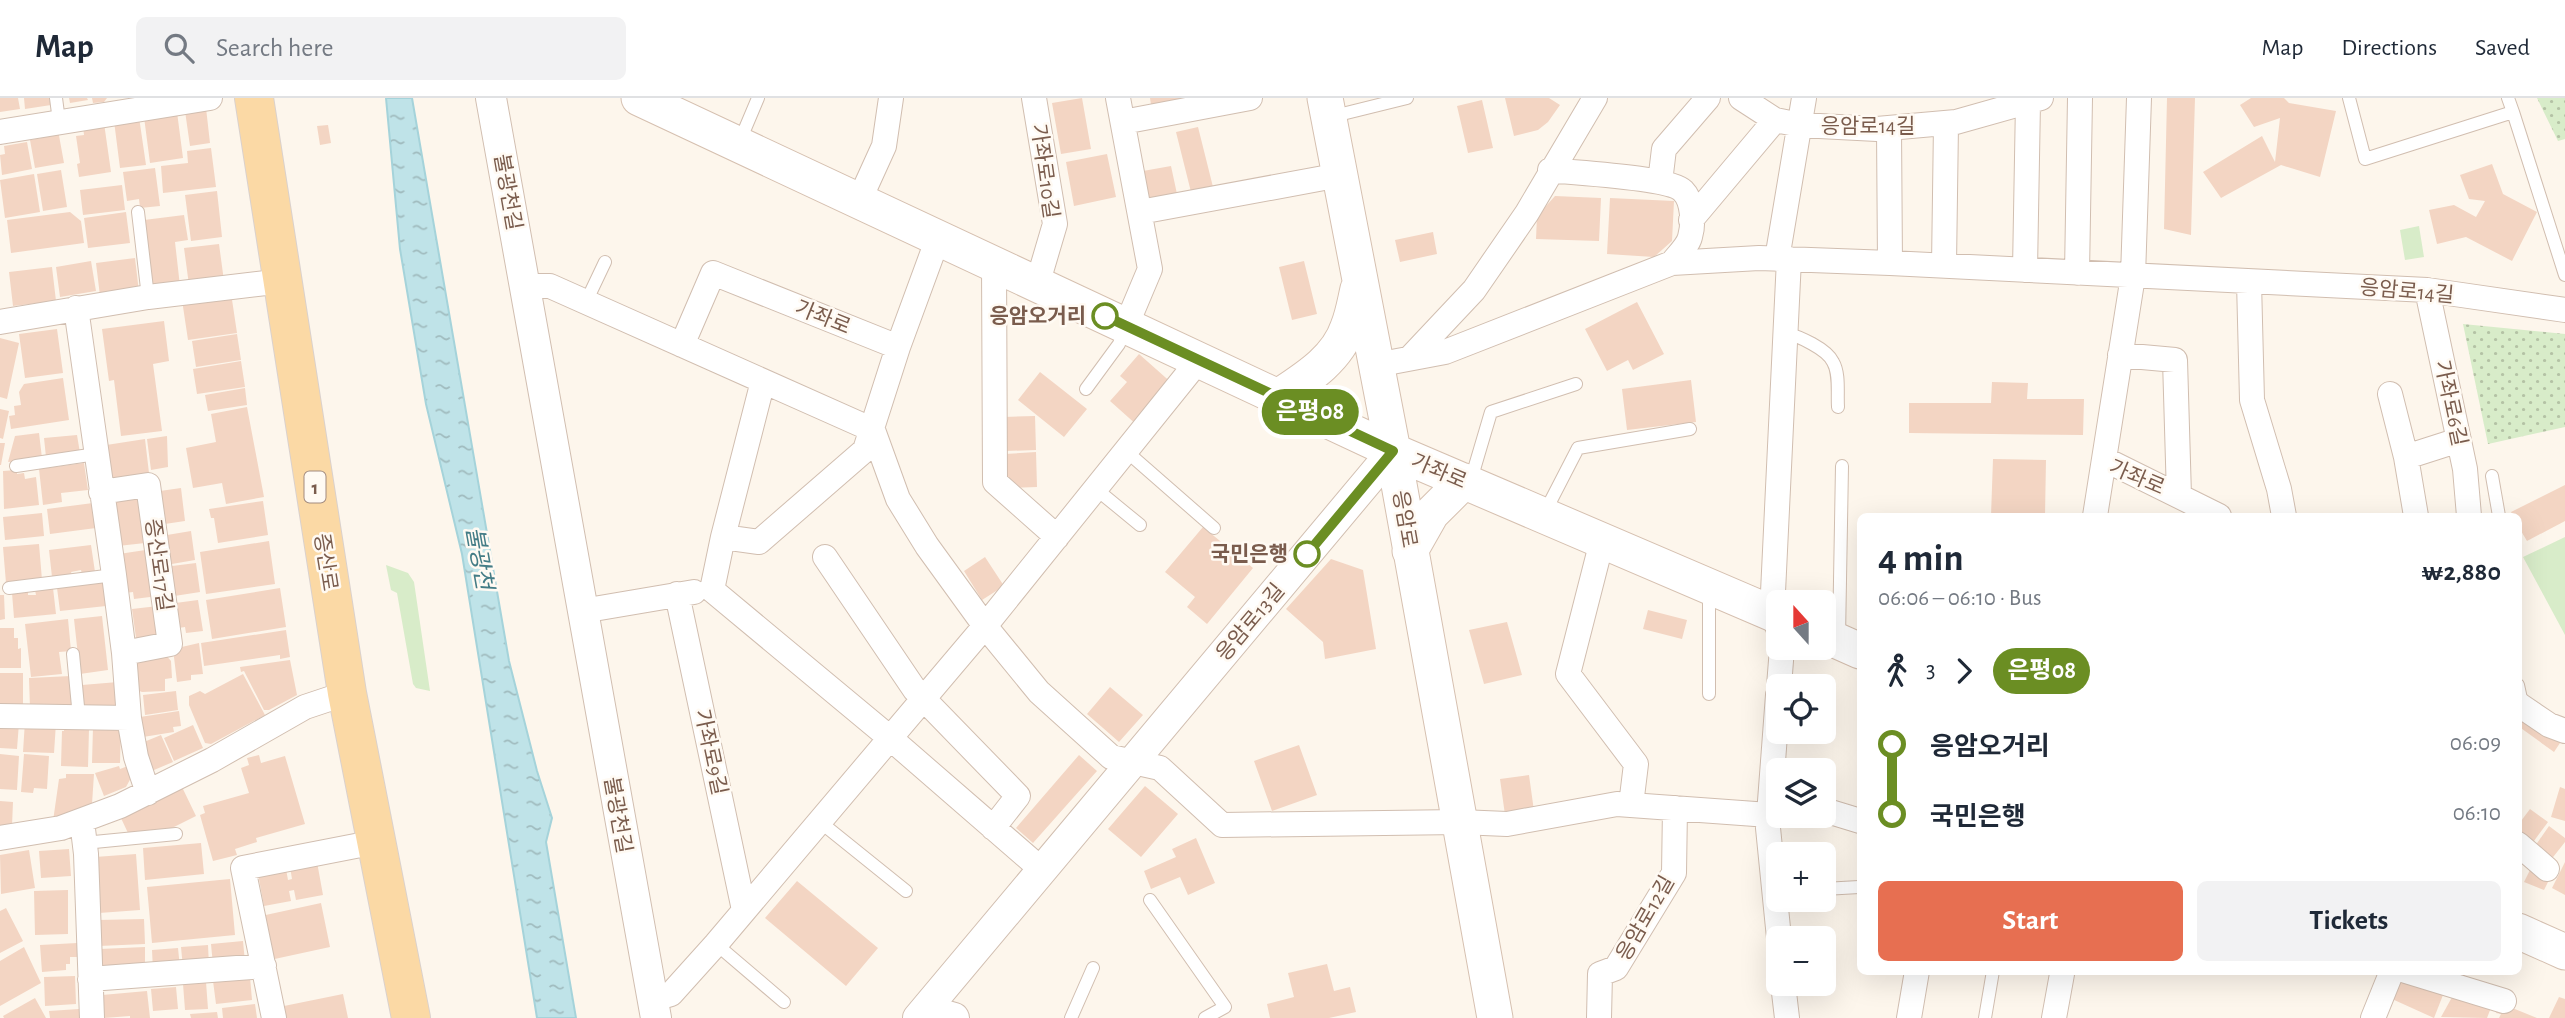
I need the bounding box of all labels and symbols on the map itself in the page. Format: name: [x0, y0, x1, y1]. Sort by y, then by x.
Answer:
street label: 응암로14길: [1821, 115, 1915, 137]
street label: 가좌로10길: [1027, 122, 1063, 220]
street label: 불광천길: [490, 152, 526, 232]
street label: 응암로14길: [2359, 276, 2455, 306]
street label: 가좌로: [792, 296, 854, 338]
marker: 응암오거리: [1092, 303, 1118, 329]
place label: 응암오거리: [989, 305, 1086, 327]
street label: 가좌로6길: [2431, 358, 2471, 448]
line badge: 은평08: [1261, 389, 1359, 435]
street label: 가좌로: [1408, 450, 1470, 492]
street label: 가좌로: [2106, 456, 2168, 498]
road number: 1: [304, 472, 326, 502]
street label: 응암로: [1389, 489, 1421, 549]
street label: 증산로17길: [142, 517, 176, 613]
water label: 불광천: [462, 525, 498, 594]
street label: 증산로: [311, 532, 341, 592]
marker: 국민은행: [1294, 541, 1320, 567]
place label: 국민은행: [1211, 543, 1288, 565]
street label: 응암로13길: [1212, 579, 1288, 665]
north arrow: [1766, 590, 1836, 660]
street label: 가좌로9길: [691, 707, 731, 797]
street label: 불광천길: [600, 775, 636, 855]
street label: 응암로12길: [1612, 872, 1678, 964]

